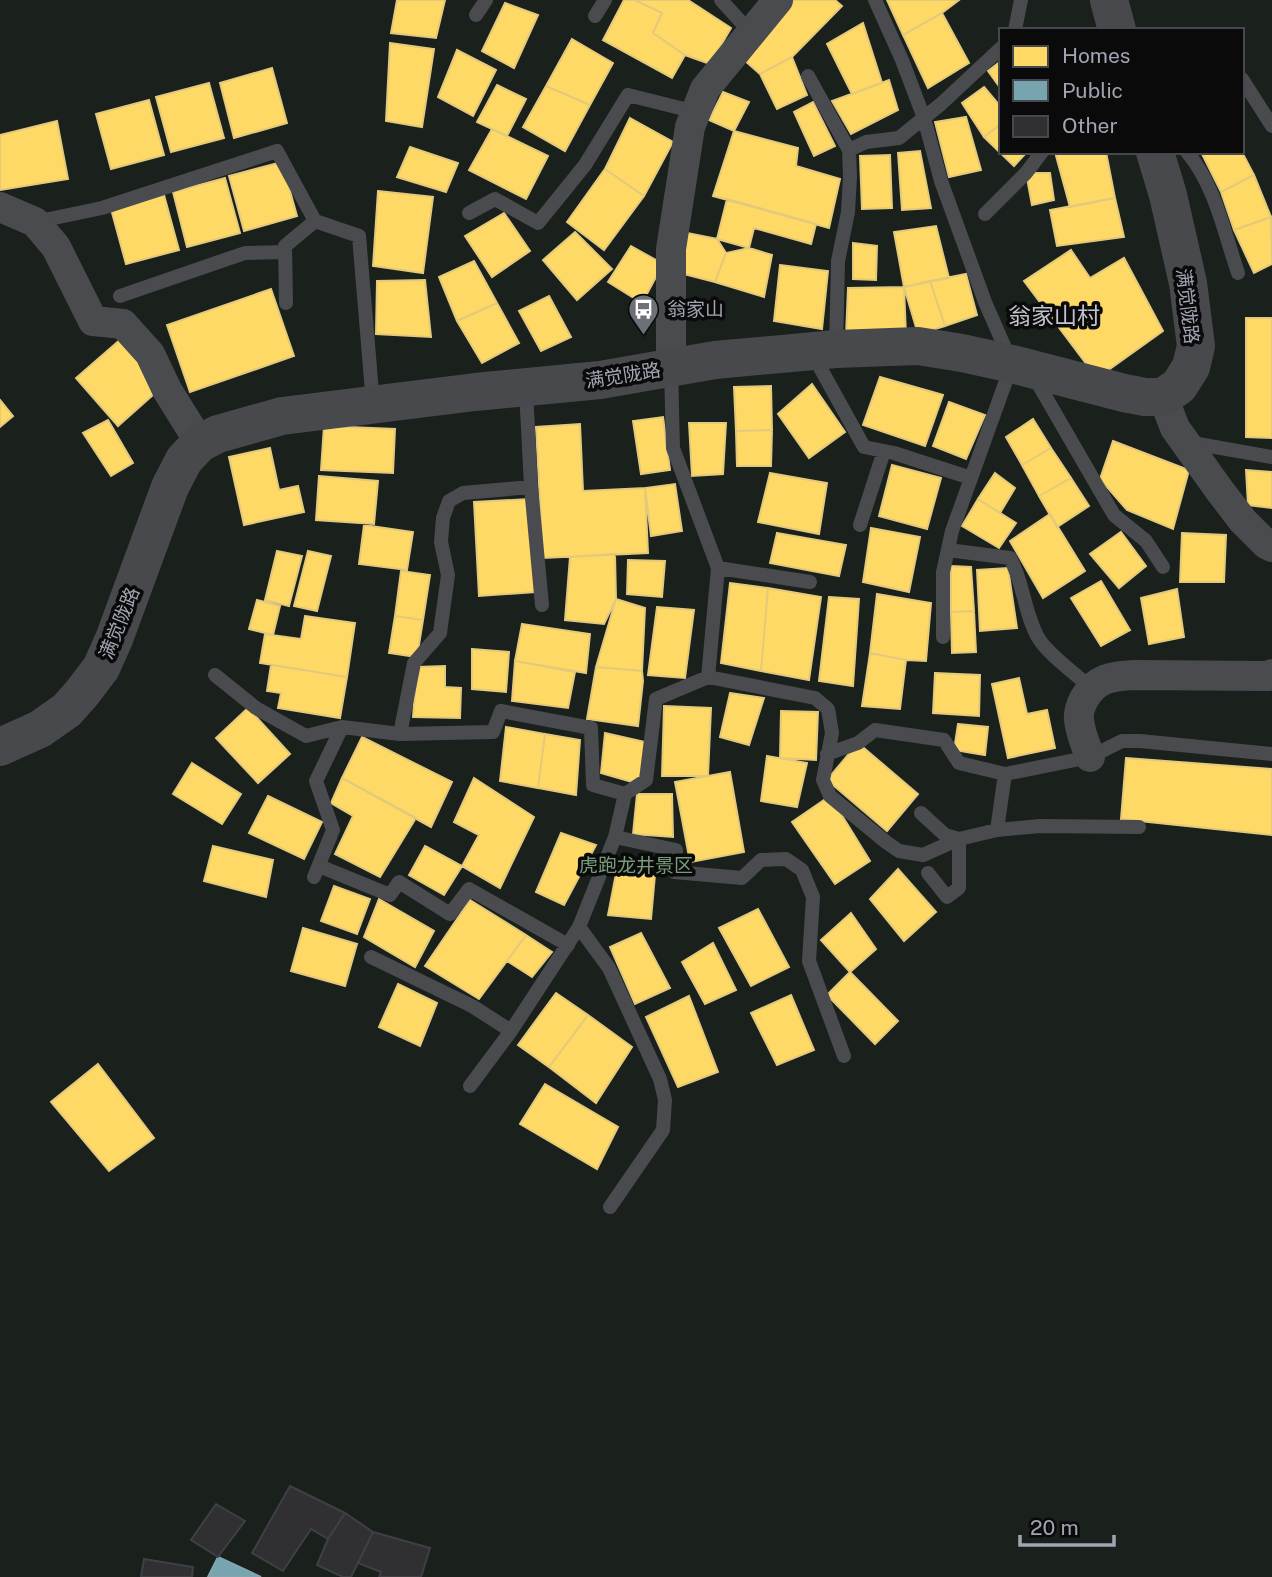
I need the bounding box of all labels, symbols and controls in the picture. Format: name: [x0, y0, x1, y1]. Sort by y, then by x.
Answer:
legend: [999, 28, 1244, 154]
text: Homes: [1062, 43, 1130, 68]
text: Public: [1062, 78, 1123, 103]
text: Other: [1062, 113, 1118, 138]
street label: 满觉陇路: [1172, 267, 1204, 345]
bus stop icon: 翁家山: [627, 292, 661, 336]
place label: 翁家山: [667, 298, 724, 320]
district label: 翁家山村: [1008, 302, 1100, 329]
street label: 满觉陇路: [584, 358, 662, 392]
street label: 满觉陇路: [95, 584, 143, 662]
park label: 虎跑龙井景区: [579, 854, 693, 876]
scale bar: [1020, 1504, 1114, 1548]
text: 20 m: [1030, 1515, 1079, 1540]

